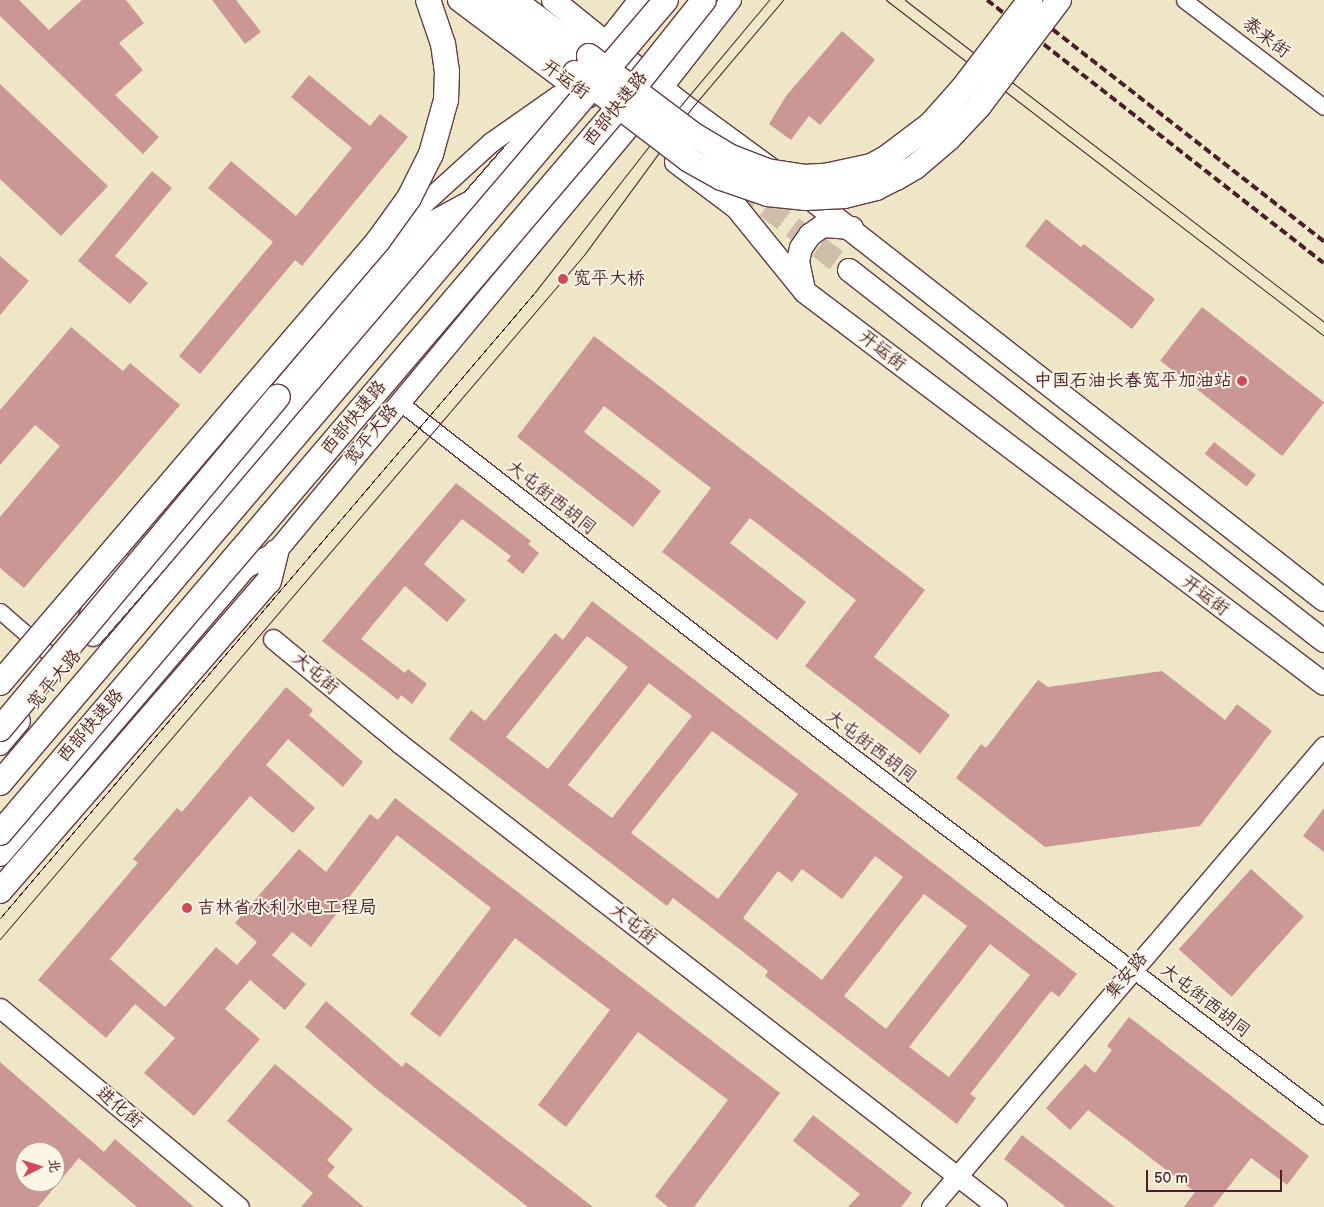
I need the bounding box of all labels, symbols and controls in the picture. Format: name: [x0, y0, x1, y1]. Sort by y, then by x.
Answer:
street label: 泰来街: [1238, 13, 1294, 63]
street label: 开运街: [537, 55, 593, 105]
street label: 西部快速路: [579, 67, 653, 151]
place label: 宽平大桥: [573, 268, 645, 290]
marker: 宽平大桥: [557, 273, 569, 285]
street label: 开运街: [854, 326, 910, 376]
place label: 中国石油长春宽平加油站: [1034, 370, 1232, 392]
marker: 中国石油长春宽平加油站: [1236, 375, 1248, 387]
street label: 西部快速路: [317, 377, 391, 459]
street label: 宽平大路: [341, 400, 403, 470]
street label: 大屯街西胡同: [502, 456, 600, 540]
street label: 开运街: [1177, 571, 1233, 621]
street label: 宽平大路: [24, 645, 86, 715]
street label: 大屯街: [287, 648, 343, 700]
street label: 西部快速路: [53, 685, 129, 767]
street label: 大屯街西胡同: [821, 706, 921, 788]
place label: 吉林省水利水电工程局: [197, 897, 377, 919]
street label: 大屯街: [605, 900, 661, 950]
marker: 吉林省水利水电工程局: [181, 902, 193, 914]
street label: 集安路: [1101, 948, 1153, 1004]
street label: 大屯街西胡同: [1156, 959, 1254, 1043]
street label: 进化街: [91, 1082, 147, 1134]
north arrow: [15, 1142, 65, 1192]
text: 北: [45, 1158, 64, 1173]
scale bar: [1149, 1160, 1285, 1192]
text: 50 m: [1154, 1169, 1188, 1188]

